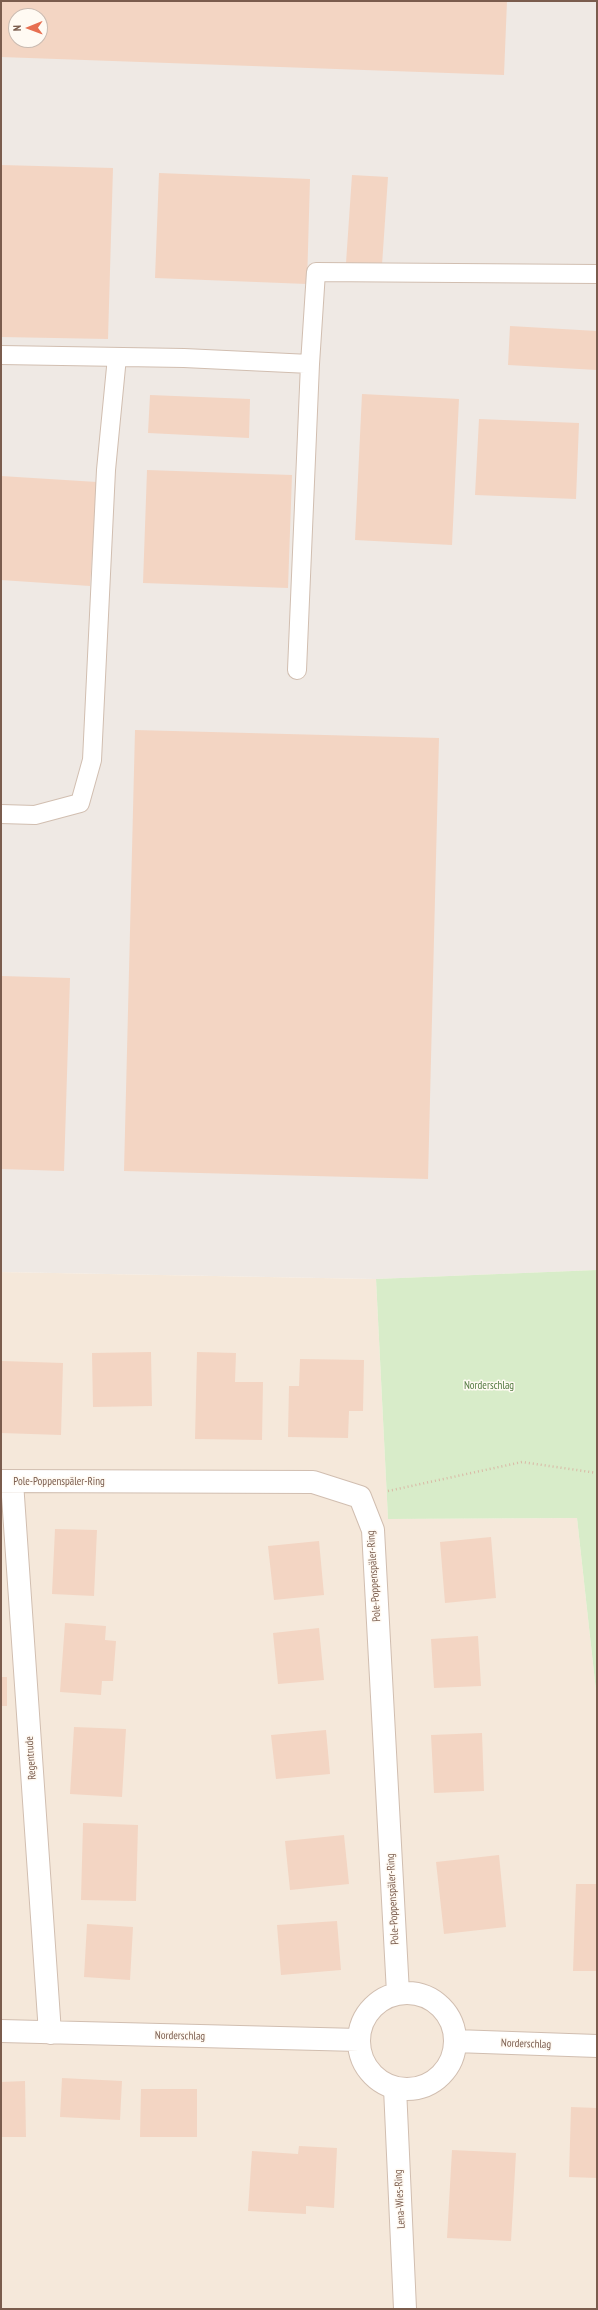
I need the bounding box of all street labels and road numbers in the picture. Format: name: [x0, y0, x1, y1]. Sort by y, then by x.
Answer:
street label: Pole-Poppenspäler-Ring: [13, 1475, 105, 1489]
street label: Pole-Poppenspäler-Ring: [364, 1530, 384, 1622]
street label: Regentrude: [23, 1736, 39, 1780]
street label: Pole-Poppenspäler-Ring: [384, 1853, 402, 1945]
street label: Norderschlag: [155, 2029, 205, 2043]
street label: Norderschlag: [501, 2037, 551, 2051]
street label: Lena-Wies-Ring: [392, 2169, 408, 2229]

